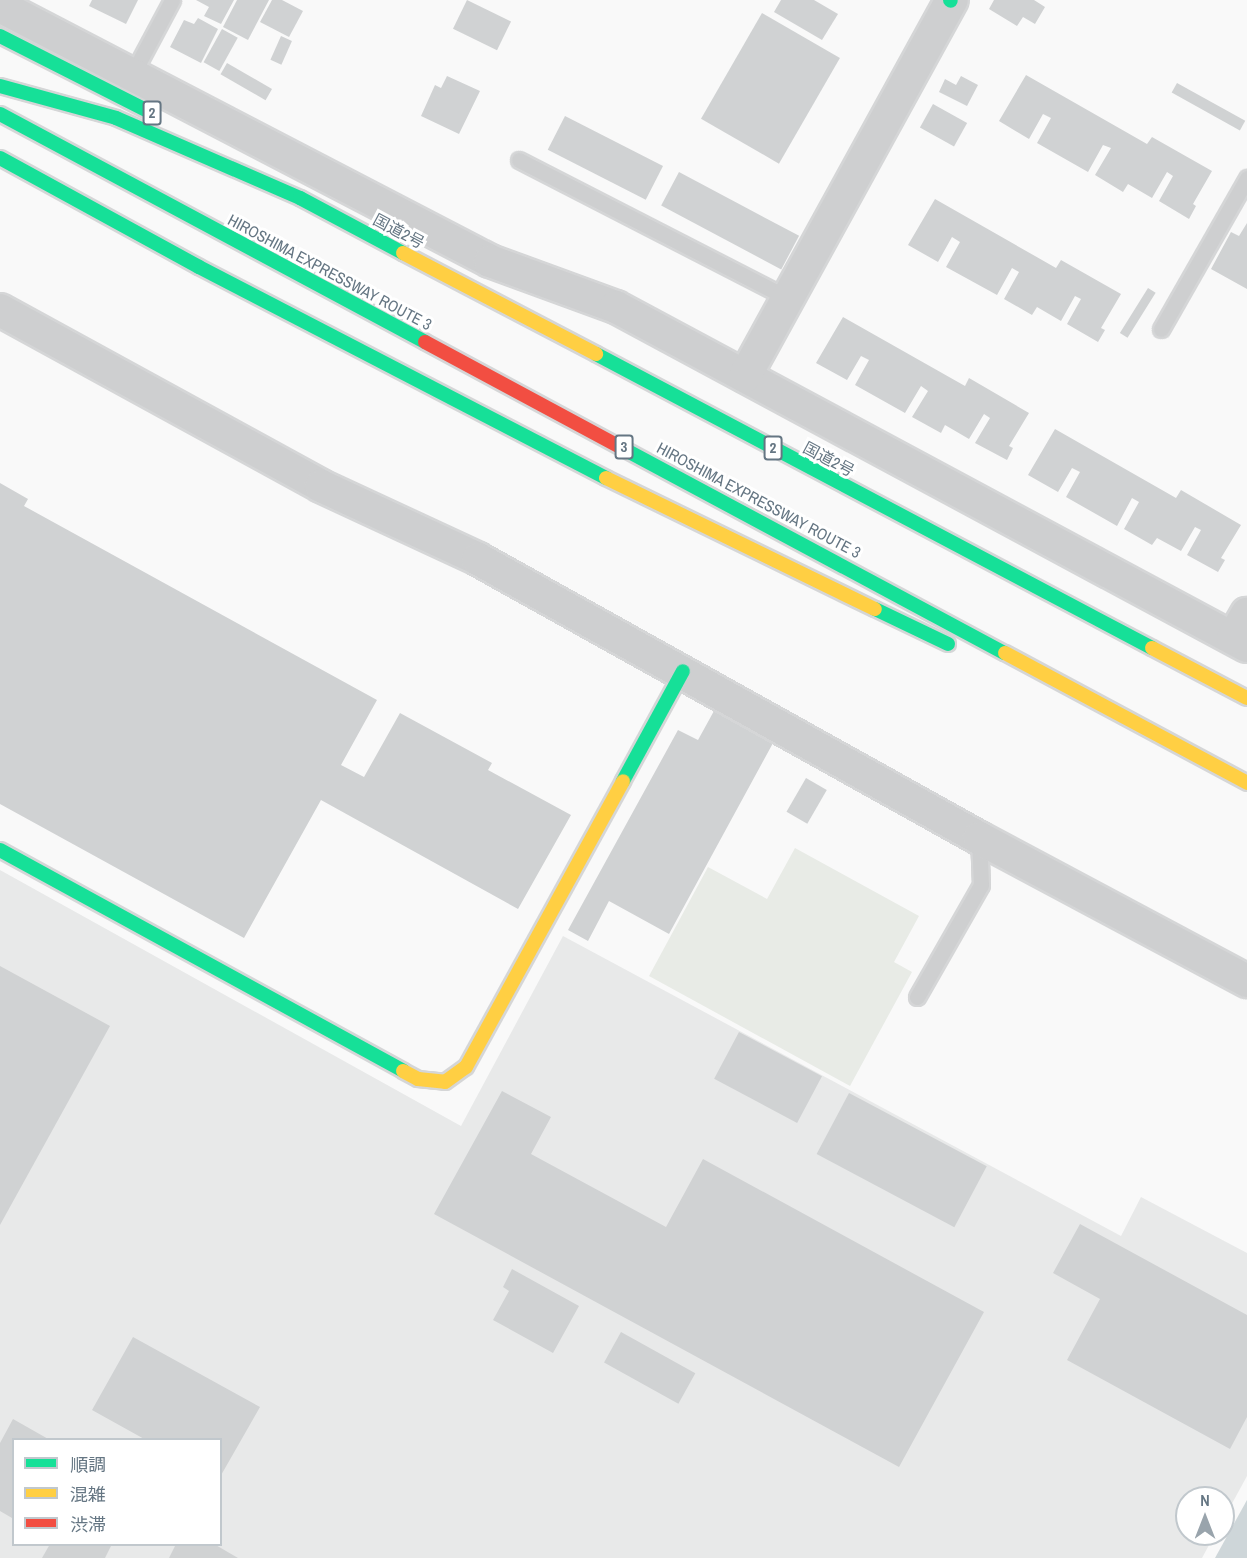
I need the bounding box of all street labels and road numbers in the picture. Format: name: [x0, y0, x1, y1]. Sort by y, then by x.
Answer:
road number: 2: [142, 101, 162, 125]
street label: HIROSHIMA EXPRESSWAY ROUTE 3: [224, 210, 436, 334]
street label: 国道2号: [370, 210, 428, 252]
road number: 3: [614, 435, 634, 459]
road number: 2: [762, 436, 784, 460]
street label: HIROSHIMA EXPRESSWAY ROUTE 3: [653, 438, 865, 562]
street label: 国道2号: [800, 438, 858, 480]

